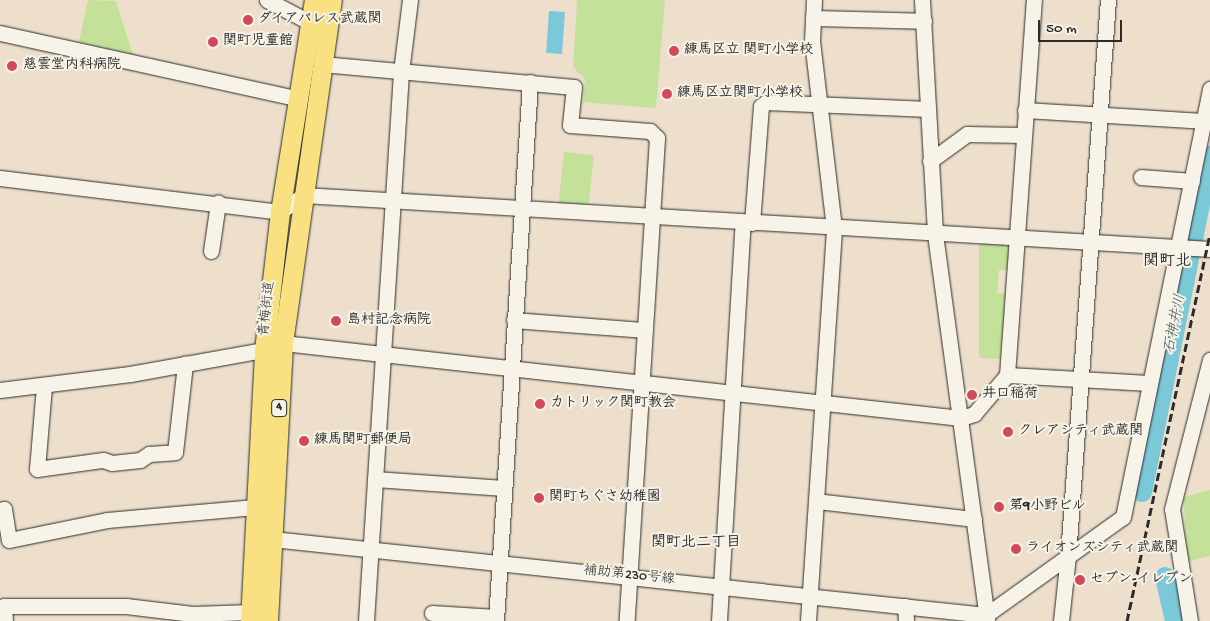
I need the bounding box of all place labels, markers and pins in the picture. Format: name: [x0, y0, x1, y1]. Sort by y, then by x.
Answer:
place label: ダイアパレス武蔵関: [258, 12, 384, 28]
marker: ダイアパレス武蔵関: [242, 14, 254, 26]
place label: 関町児童館: [223, 34, 293, 50]
marker: 関町児童館: [207, 36, 219, 48]
place label: 練馬区立 関町小学校: [684, 43, 813, 59]
marker: 練馬区立 関町小学校: [668, 45, 680, 57]
place label: 慈雲堂内科病院: [23, 58, 121, 74]
marker: 慈雲堂内科病院: [5, 59, 19, 73]
place label: 練馬区立関町小学校: [677, 86, 803, 102]
marker: 練馬区立関町小学校: [661, 88, 673, 100]
place label: 島村記念病院: [347, 313, 431, 329]
marker: 島村記念病院: [329, 314, 343, 328]
place label: 井口稲荷: [982, 387, 1038, 403]
marker: 井口稲荷: [966, 389, 978, 401]
place label: カトリック関町教会: [550, 396, 676, 412]
marker: カトリック関町教会: [534, 398, 546, 410]
place label: クレアシティ武蔵関: [1018, 424, 1144, 440]
marker: クレアシティ武蔵関: [1002, 426, 1014, 438]
place label: 練馬関町郵便局: [314, 433, 412, 449]
marker: 練馬関町郵便局: [298, 435, 310, 447]
place label: 関町ちぐさ幼稚園: [549, 490, 661, 506]
marker: 関町ちぐさ幼稚園: [533, 492, 545, 504]
place label: 第9小野ビル: [1009, 499, 1086, 515]
marker: 第9小野ビル: [993, 501, 1005, 513]
place label: ライオンズシティ武蔵関: [1026, 541, 1180, 557]
marker: ライオンズシティ武蔵関: [1010, 543, 1022, 555]
place label: セブン-イレブン: [1090, 572, 1192, 588]
marker: セブン-イレブン: [1074, 574, 1086, 586]

